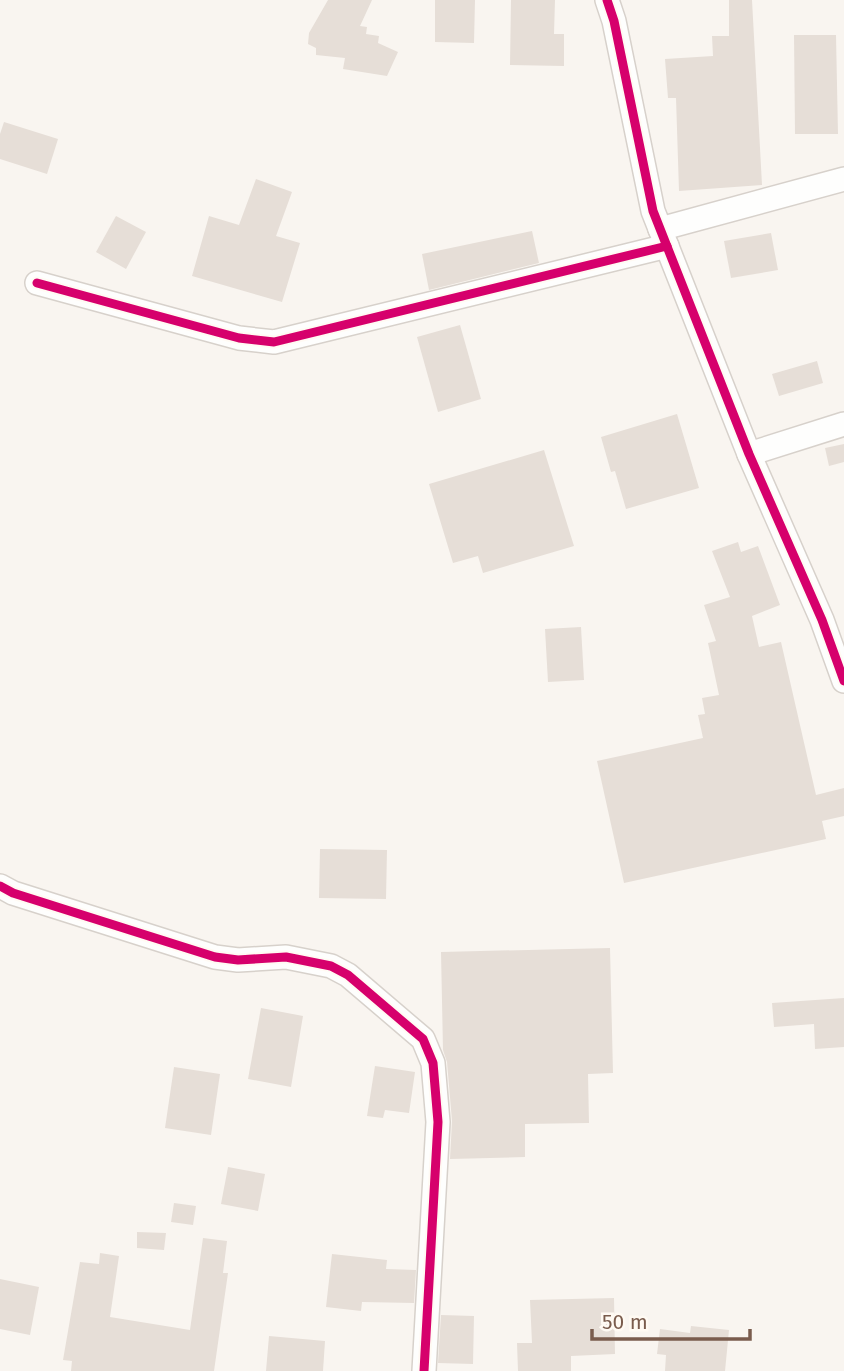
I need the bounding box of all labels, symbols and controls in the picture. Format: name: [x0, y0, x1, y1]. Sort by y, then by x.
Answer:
scale bar: [592, 1298, 750, 1342]
text: 50 m: [602, 1309, 648, 1335]

